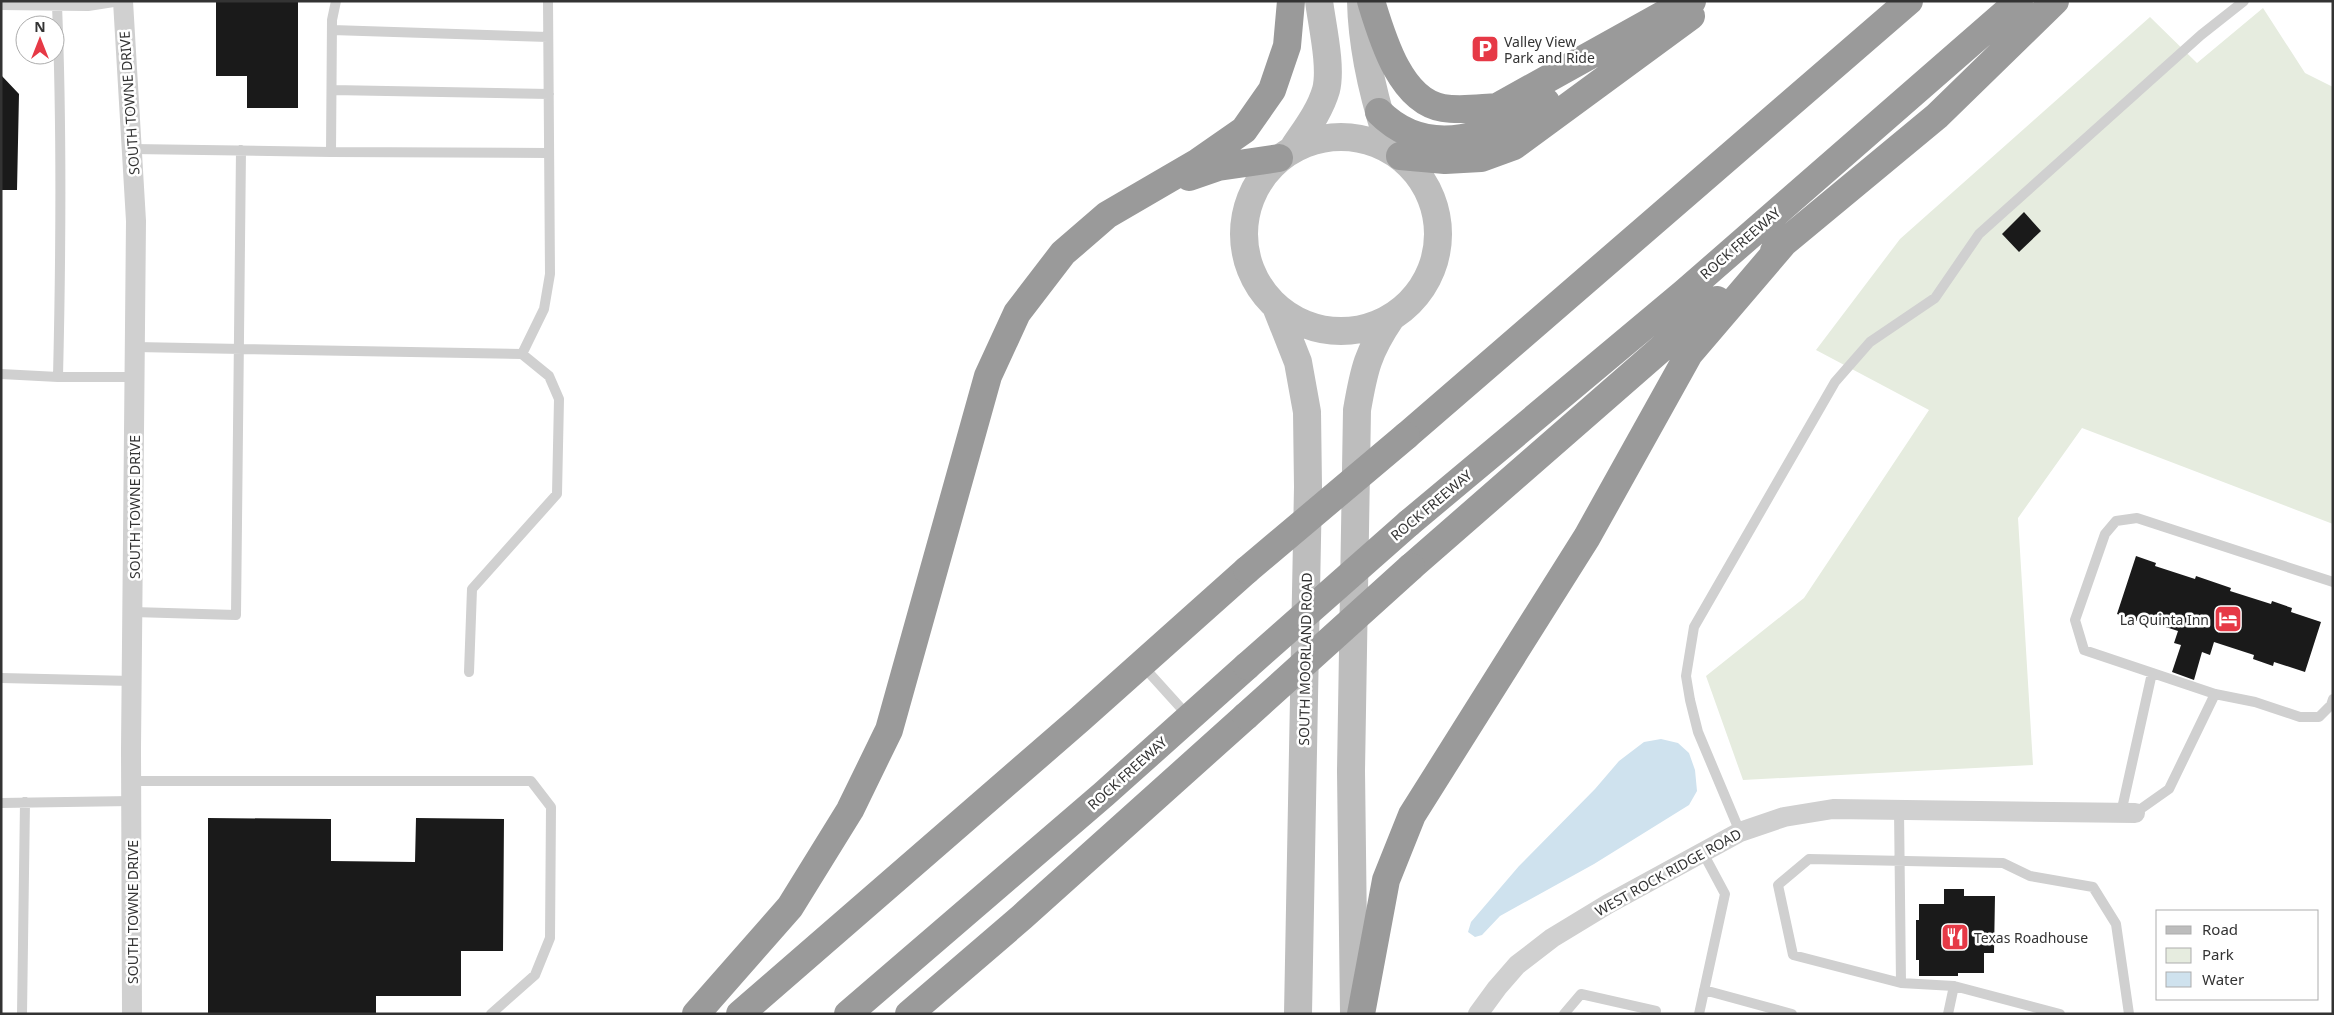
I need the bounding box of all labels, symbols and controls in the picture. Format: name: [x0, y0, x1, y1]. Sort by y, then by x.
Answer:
north arrow: [15, 15, 65, 65]
text: N: [34, 17, 46, 36]
street label: SOUTH TOWNE DRIVE: [115, 31, 143, 175]
place label: Valley View Park and Ride: [1504, 32, 1595, 67]
parking icon: Valley View Park and Ride: [1470, 34, 1500, 64]
street label: ROCK FREEWAY: [1696, 203, 1784, 283]
street label: SOUTH TOWNE DRIVE: [125, 435, 144, 579]
street label: ROCK FREEWAY: [1386, 465, 1476, 545]
street label: SOUTH MOORLAND ROAD: [1294, 572, 1316, 746]
hotel icon: La Quinta Inn: [2213, 604, 2243, 634]
place label: La Quinta Inn: [2120, 610, 2209, 629]
street label: ROCK FREEWAY: [1083, 732, 1171, 814]
street label: WEST ROCK RIDGE ROAD: [1591, 824, 1745, 920]
street label: SOUTH TOWNE DRIVE: [123, 840, 142, 984]
legend: [2156, 910, 2319, 1000]
text: Road: [2202, 919, 2238, 939]
restaurant icon: Texas Roadhouse: [1940, 922, 1970, 952]
place label: Texas Roadhouse: [1974, 928, 2088, 947]
text: Park: [2202, 944, 2234, 964]
text: Water: [2202, 969, 2244, 989]

